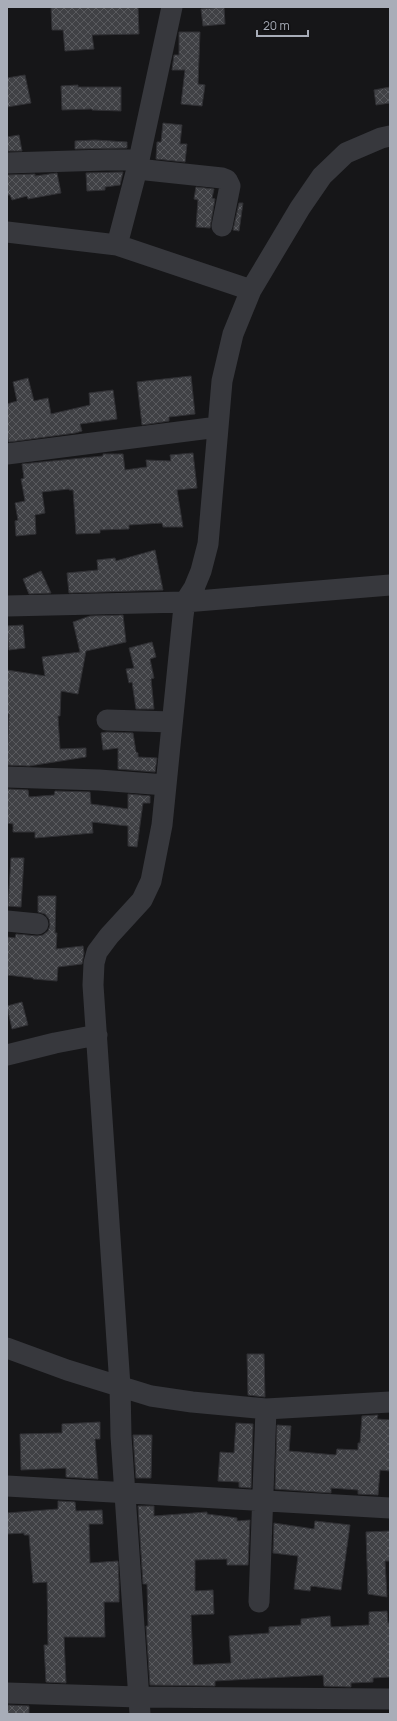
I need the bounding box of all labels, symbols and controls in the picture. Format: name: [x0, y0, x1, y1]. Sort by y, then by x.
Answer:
scale bar: [257, 12, 308, 38]
text: 20 m: [263, 17, 290, 34]

